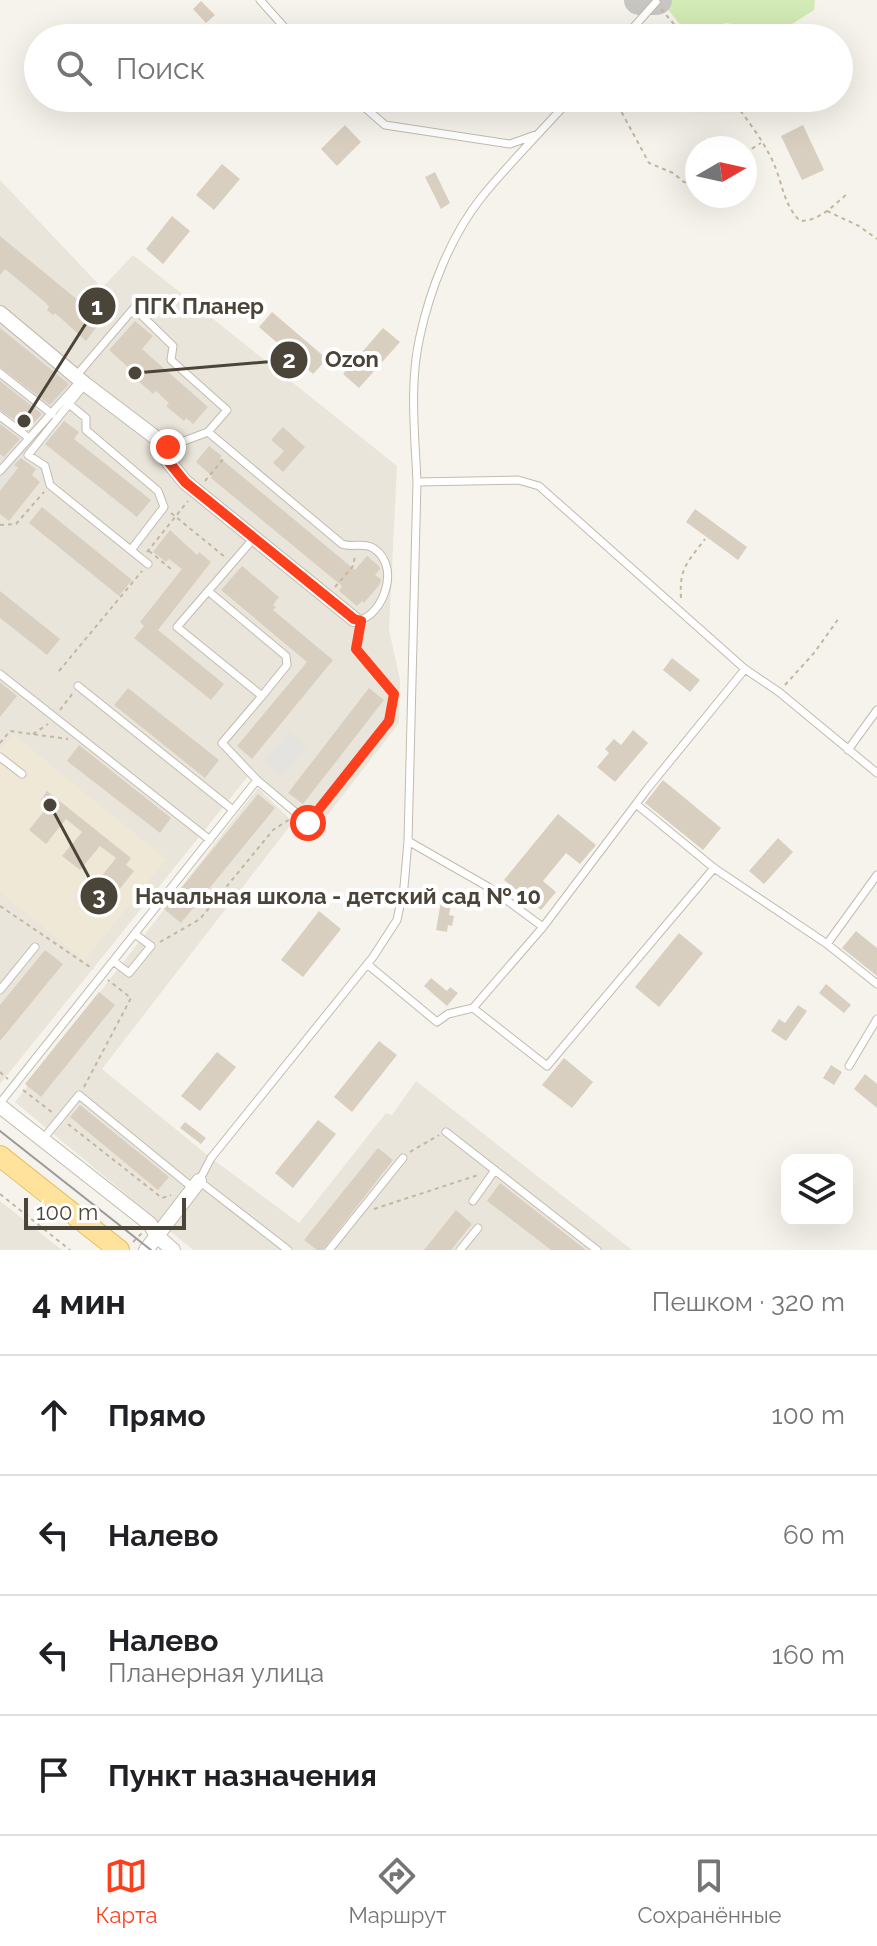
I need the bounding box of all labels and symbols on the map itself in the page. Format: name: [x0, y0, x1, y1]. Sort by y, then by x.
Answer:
north arrow: [685, 136, 757, 208]
callout: ПГК Планер: [77, 283, 280, 329]
text: 1: [91, 292, 103, 321]
text: ПГК Планер: [134, 293, 264, 319]
callout: Ozon: [269, 337, 394, 383]
text: 2: [282, 345, 296, 374]
text: Ozon: [325, 346, 379, 372]
route end: [150, 429, 186, 465]
route start: [290, 805, 326, 841]
callout: Начальная школа - детский сад № 10: [79, 873, 557, 919]
text: 3: [92, 881, 106, 910]
text: Начальная школа - детский сад № 10: [135, 883, 541, 909]
scale bar: [24, 1194, 186, 1230]

